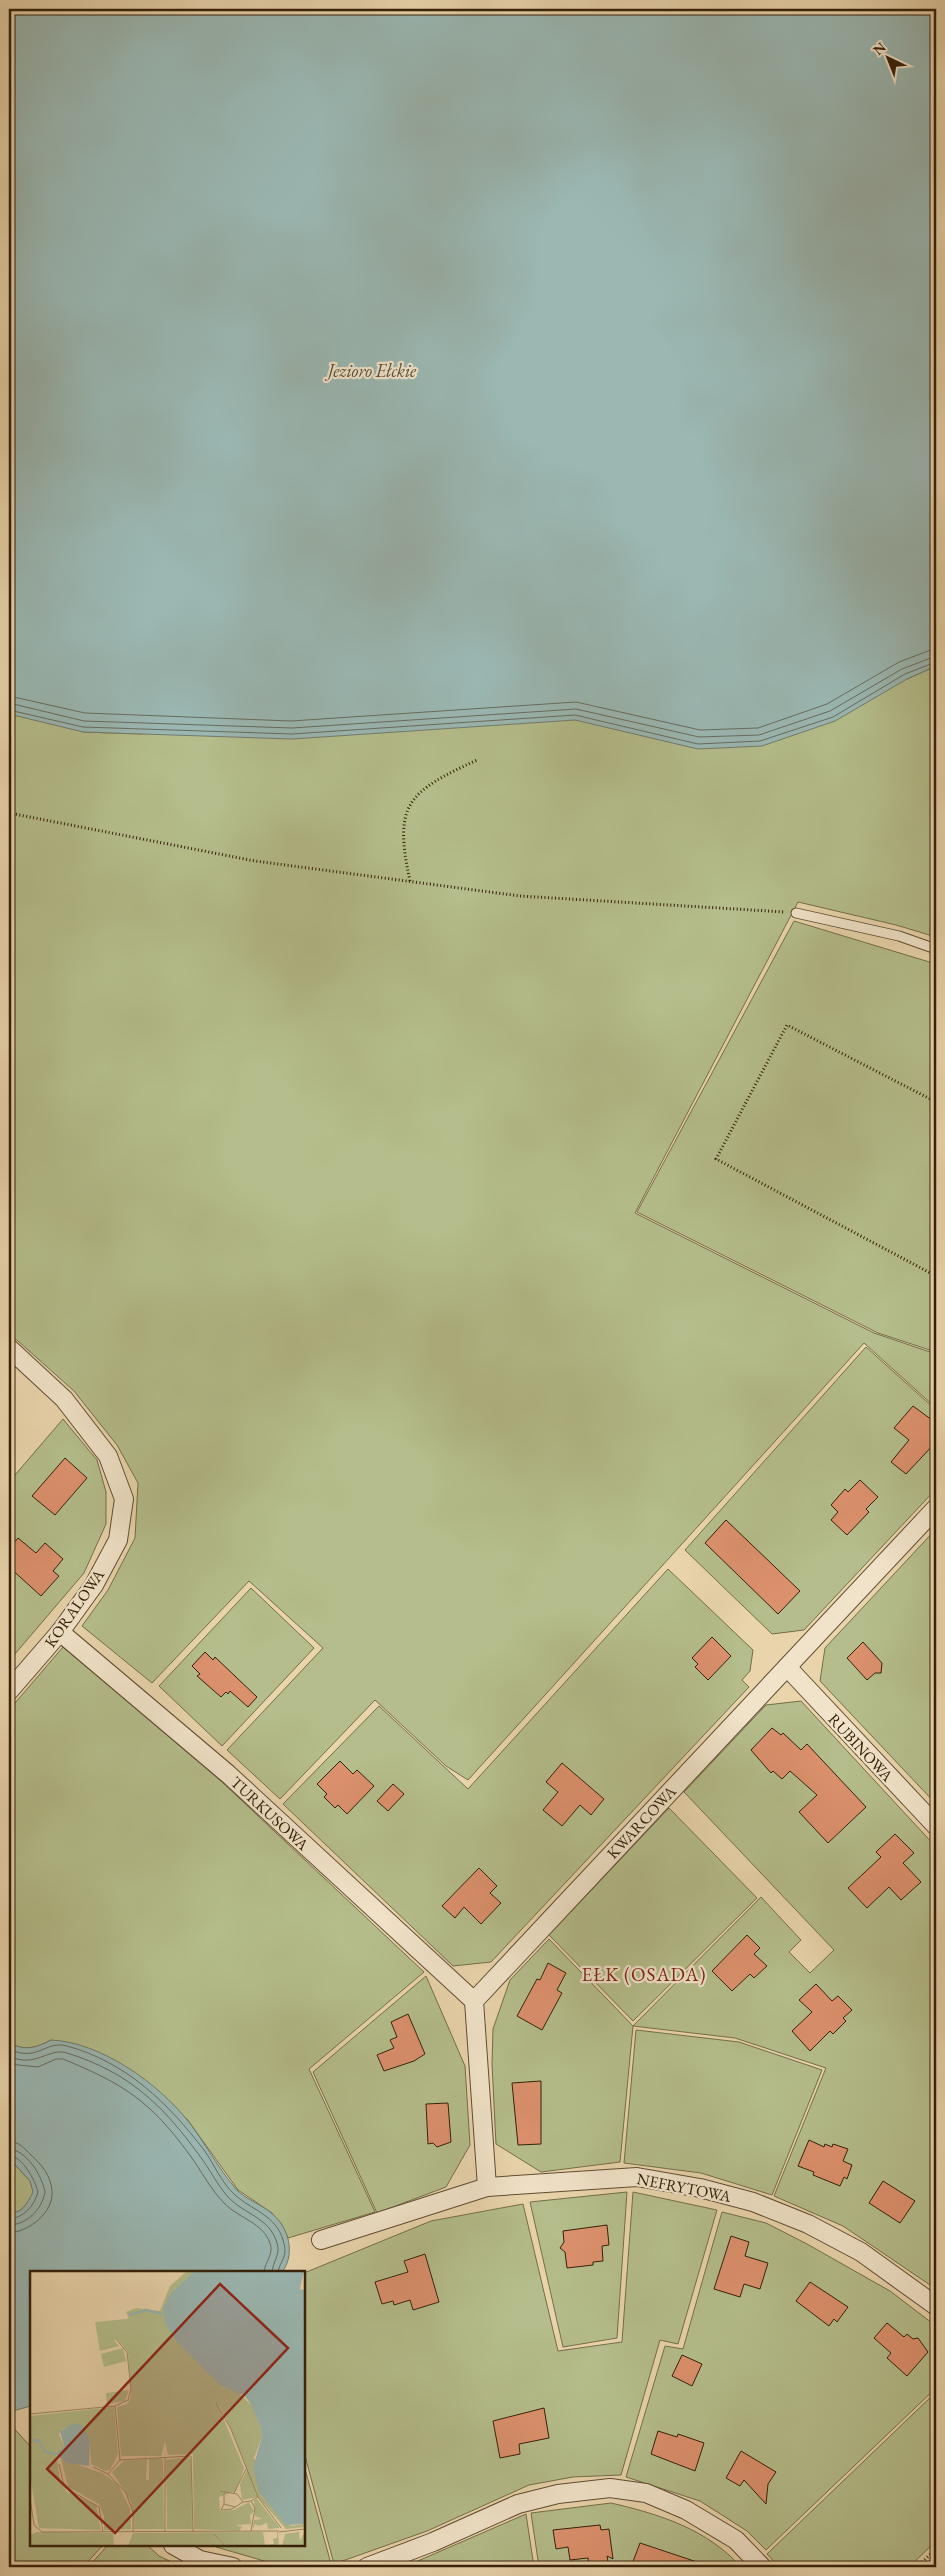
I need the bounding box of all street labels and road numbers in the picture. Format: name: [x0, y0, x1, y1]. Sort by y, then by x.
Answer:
street label: KORALOWA: [40, 1564, 110, 1652]
street label: RUBINOWA: [824, 1709, 898, 1787]
street label: TURKUSOWA: [226, 1772, 314, 1856]
street label: KWARCOWA: [602, 1781, 681, 1863]
street label: NEFRYTOWA: [635, 2168, 734, 2207]

